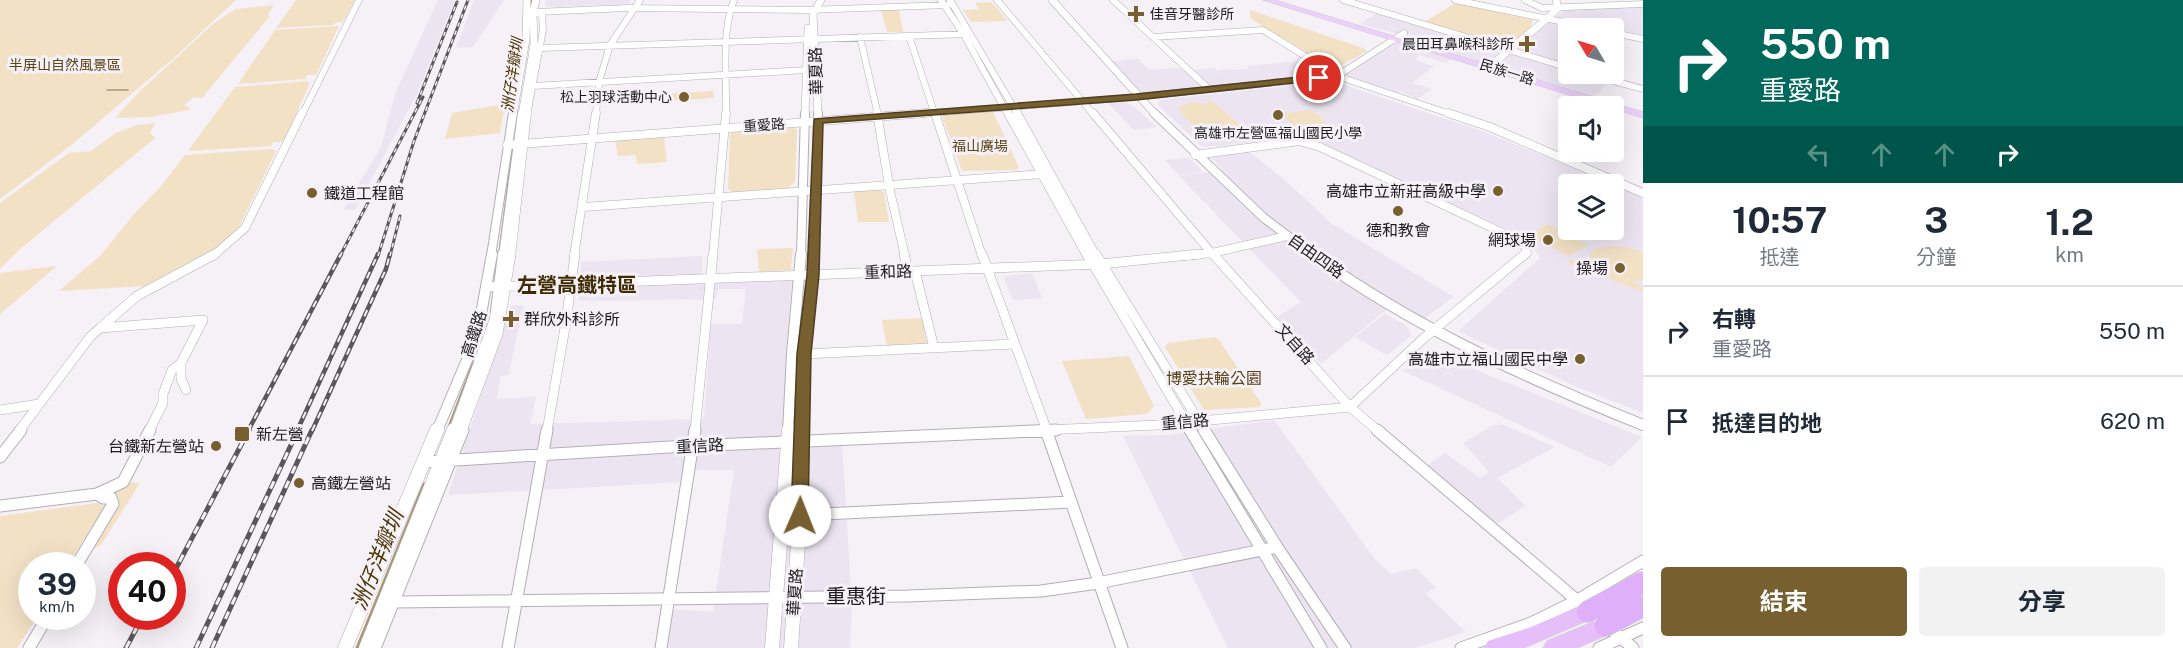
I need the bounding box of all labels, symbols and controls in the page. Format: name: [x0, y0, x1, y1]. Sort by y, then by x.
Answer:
marker: 佳音牙醫診所: [1127, 5, 1145, 23]
place label: 佳音牙醫診所: [1150, 6, 1234, 22]
north arrow: [1558, 18, 1624, 84]
map controls: [1558, 18, 1624, 240]
text: 550 m: [1760, 19, 1891, 68]
icon: right: [1661, 24, 1739, 102]
water label: 洲仔洋瓣圳: [498, 35, 526, 113]
marker: 晨田耳鼻喉科診所: [1518, 35, 1536, 53]
place label: 晨田耳鼻喉科診所: [1402, 36, 1514, 52]
street label: 華夏路: [806, 47, 826, 95]
pin: [1293, 52, 1344, 103]
street label: 民族一路: [1478, 56, 1536, 88]
park label: 半屏山自然風景區: [9, 57, 121, 73]
icon: arrive: [1302, 61, 1335, 94]
text: 重愛路: [1760, 74, 1841, 106]
place label: 松上羽球活動中心: [560, 89, 672, 105]
marker: 松上羽球活動中心: [677, 90, 691, 104]
button: sound: [1558, 96, 1624, 162]
marker: 高雄市左營區福山國民小學: [1271, 108, 1285, 122]
street label: 重愛路: [742, 116, 786, 134]
place label: 高雄市左營區福山國民小學: [1194, 125, 1362, 141]
park label: 福山廣場: [952, 138, 1008, 154]
icon: left: [1802, 138, 1835, 171]
icon: ahead: [1865, 138, 1898, 171]
icon: ahead: [1928, 138, 1961, 171]
icon: right: [1991, 138, 2024, 171]
button: layers: [1558, 174, 1624, 240]
place label: 高雄市立新莊高級中學: [1326, 182, 1486, 201]
place label: 鐵道工程館: [324, 184, 404, 203]
marker: 高雄市立新莊高級中學: [1491, 184, 1505, 198]
marker: 鐵道工程館: [305, 186, 319, 200]
text: 10:57: [1732, 199, 1827, 241]
text: 3: [1924, 199, 1948, 241]
text: 1.2: [2045, 201, 2094, 243]
marker: 德和教會: [1391, 204, 1405, 218]
place label: 德和教會: [1366, 221, 1430, 240]
street label: 自由四路: [1284, 230, 1348, 282]
place label: 網球場: [1488, 231, 1536, 250]
marker: 網球場: [1541, 233, 1555, 247]
text: km: [2055, 243, 2084, 267]
text: 抵達: [1760, 245, 1800, 269]
text: 分鐘: [1916, 245, 1956, 269]
place label: 操場: [1576, 259, 1608, 278]
marker: 操場: [1613, 261, 1627, 275]
street label: 重和路: [864, 262, 912, 282]
district label: 左營高鐵特區: [517, 273, 637, 297]
text: 右轉: [1712, 306, 1756, 332]
street label: 高鐵路: [458, 308, 490, 360]
marker: 群欣外科診所: [502, 310, 520, 328]
place label: 群欣外科診所: [524, 310, 620, 329]
icon: right: [1661, 315, 1694, 348]
text: 550 m: [2099, 318, 2165, 344]
street label: 文自路: [1272, 320, 1318, 368]
text: 重愛路: [1712, 337, 1772, 361]
place label: 高雄市立福山國民中學: [1408, 350, 1568, 369]
marker: 高雄市立福山國民中學: [1573, 352, 1587, 366]
park label: 博愛扶輪公園: [1166, 369, 1262, 388]
icon: arrive: [1661, 405, 1694, 438]
text: 620 m: [2100, 408, 2165, 434]
street label: 重信路: [1160, 410, 1210, 434]
text: 抵達目的地: [1712, 410, 1822, 436]
marker: 新左營: [233, 425, 251, 443]
place label: 新左營: [256, 425, 304, 444]
street label: 重信路: [676, 435, 724, 457]
place label: 台鐵新左營站: [108, 437, 204, 456]
marker: 台鐵新左營站: [209, 439, 223, 453]
place label: 高鐵左營站: [311, 474, 391, 493]
marker: 高鐵左營站: [292, 476, 306, 490]
position arrow: [768, 484, 832, 548]
water label: 洲仔洋瓣圳: [346, 504, 409, 613]
speed limit sign: 40: [108, 552, 186, 630]
text: 39: [37, 566, 77, 602]
street label: 華夏路: [784, 567, 806, 617]
button: 結束: [1661, 567, 1907, 636]
button: 分享: [1919, 567, 2165, 636]
street label: 重惠街: [826, 584, 886, 608]
text: km/h: [39, 598, 75, 615]

